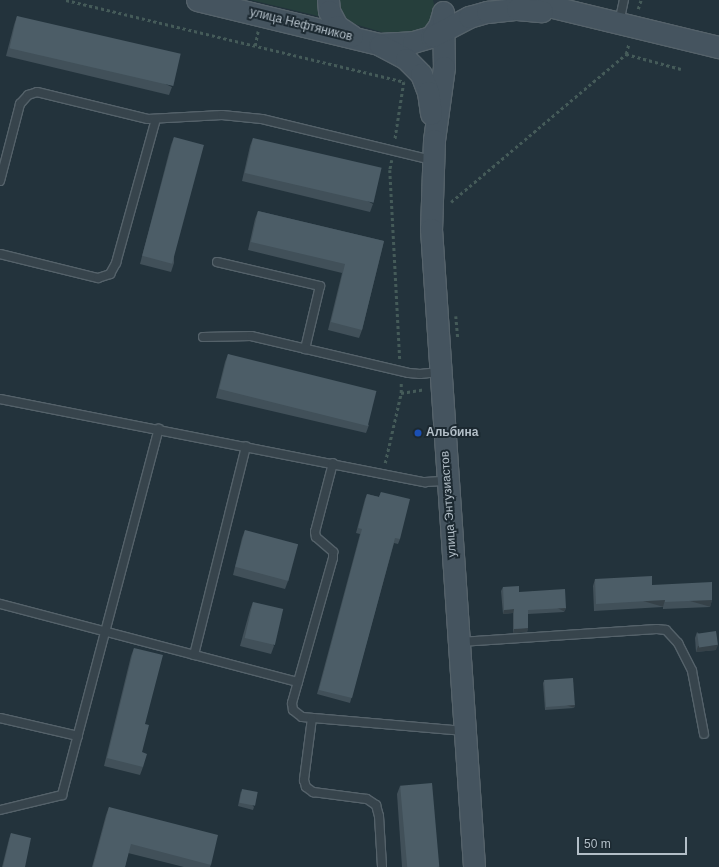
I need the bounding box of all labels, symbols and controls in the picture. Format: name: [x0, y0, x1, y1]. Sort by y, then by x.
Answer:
street label: улица Нефтяников: [248, 5, 354, 45]
place label: Альбина: [426, 426, 478, 440]
marker: Альбина: [413, 428, 423, 438]
street label: улица Энтузиастов: [438, 450, 460, 558]
scale bar: [579, 829, 689, 855]
text: 50 m: [584, 837, 611, 851]

